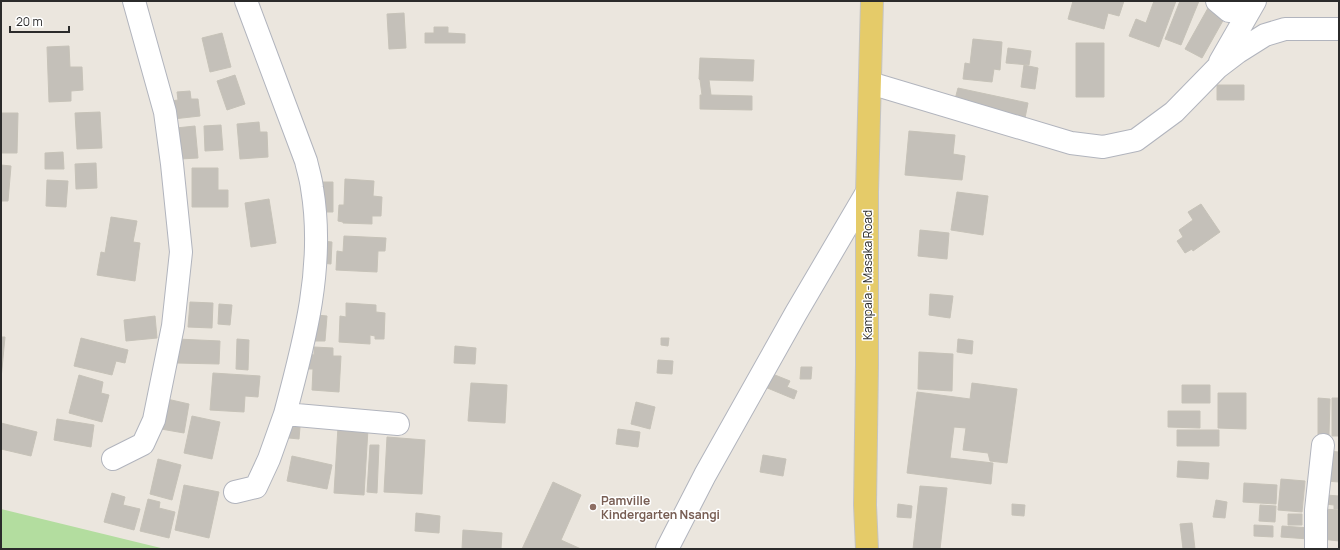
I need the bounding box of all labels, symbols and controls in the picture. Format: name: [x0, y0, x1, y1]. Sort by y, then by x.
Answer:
scale bar: [10, 8, 69, 34]
text: 20 m: [16, 13, 43, 30]
street label: Kampala - Masaka Road: [859, 210, 876, 340]
place label: Pamville Kindergarten Nsangi: [601, 492, 720, 523]
marker: Pamville Kindergarten Nsangi: [588, 502, 598, 512]

